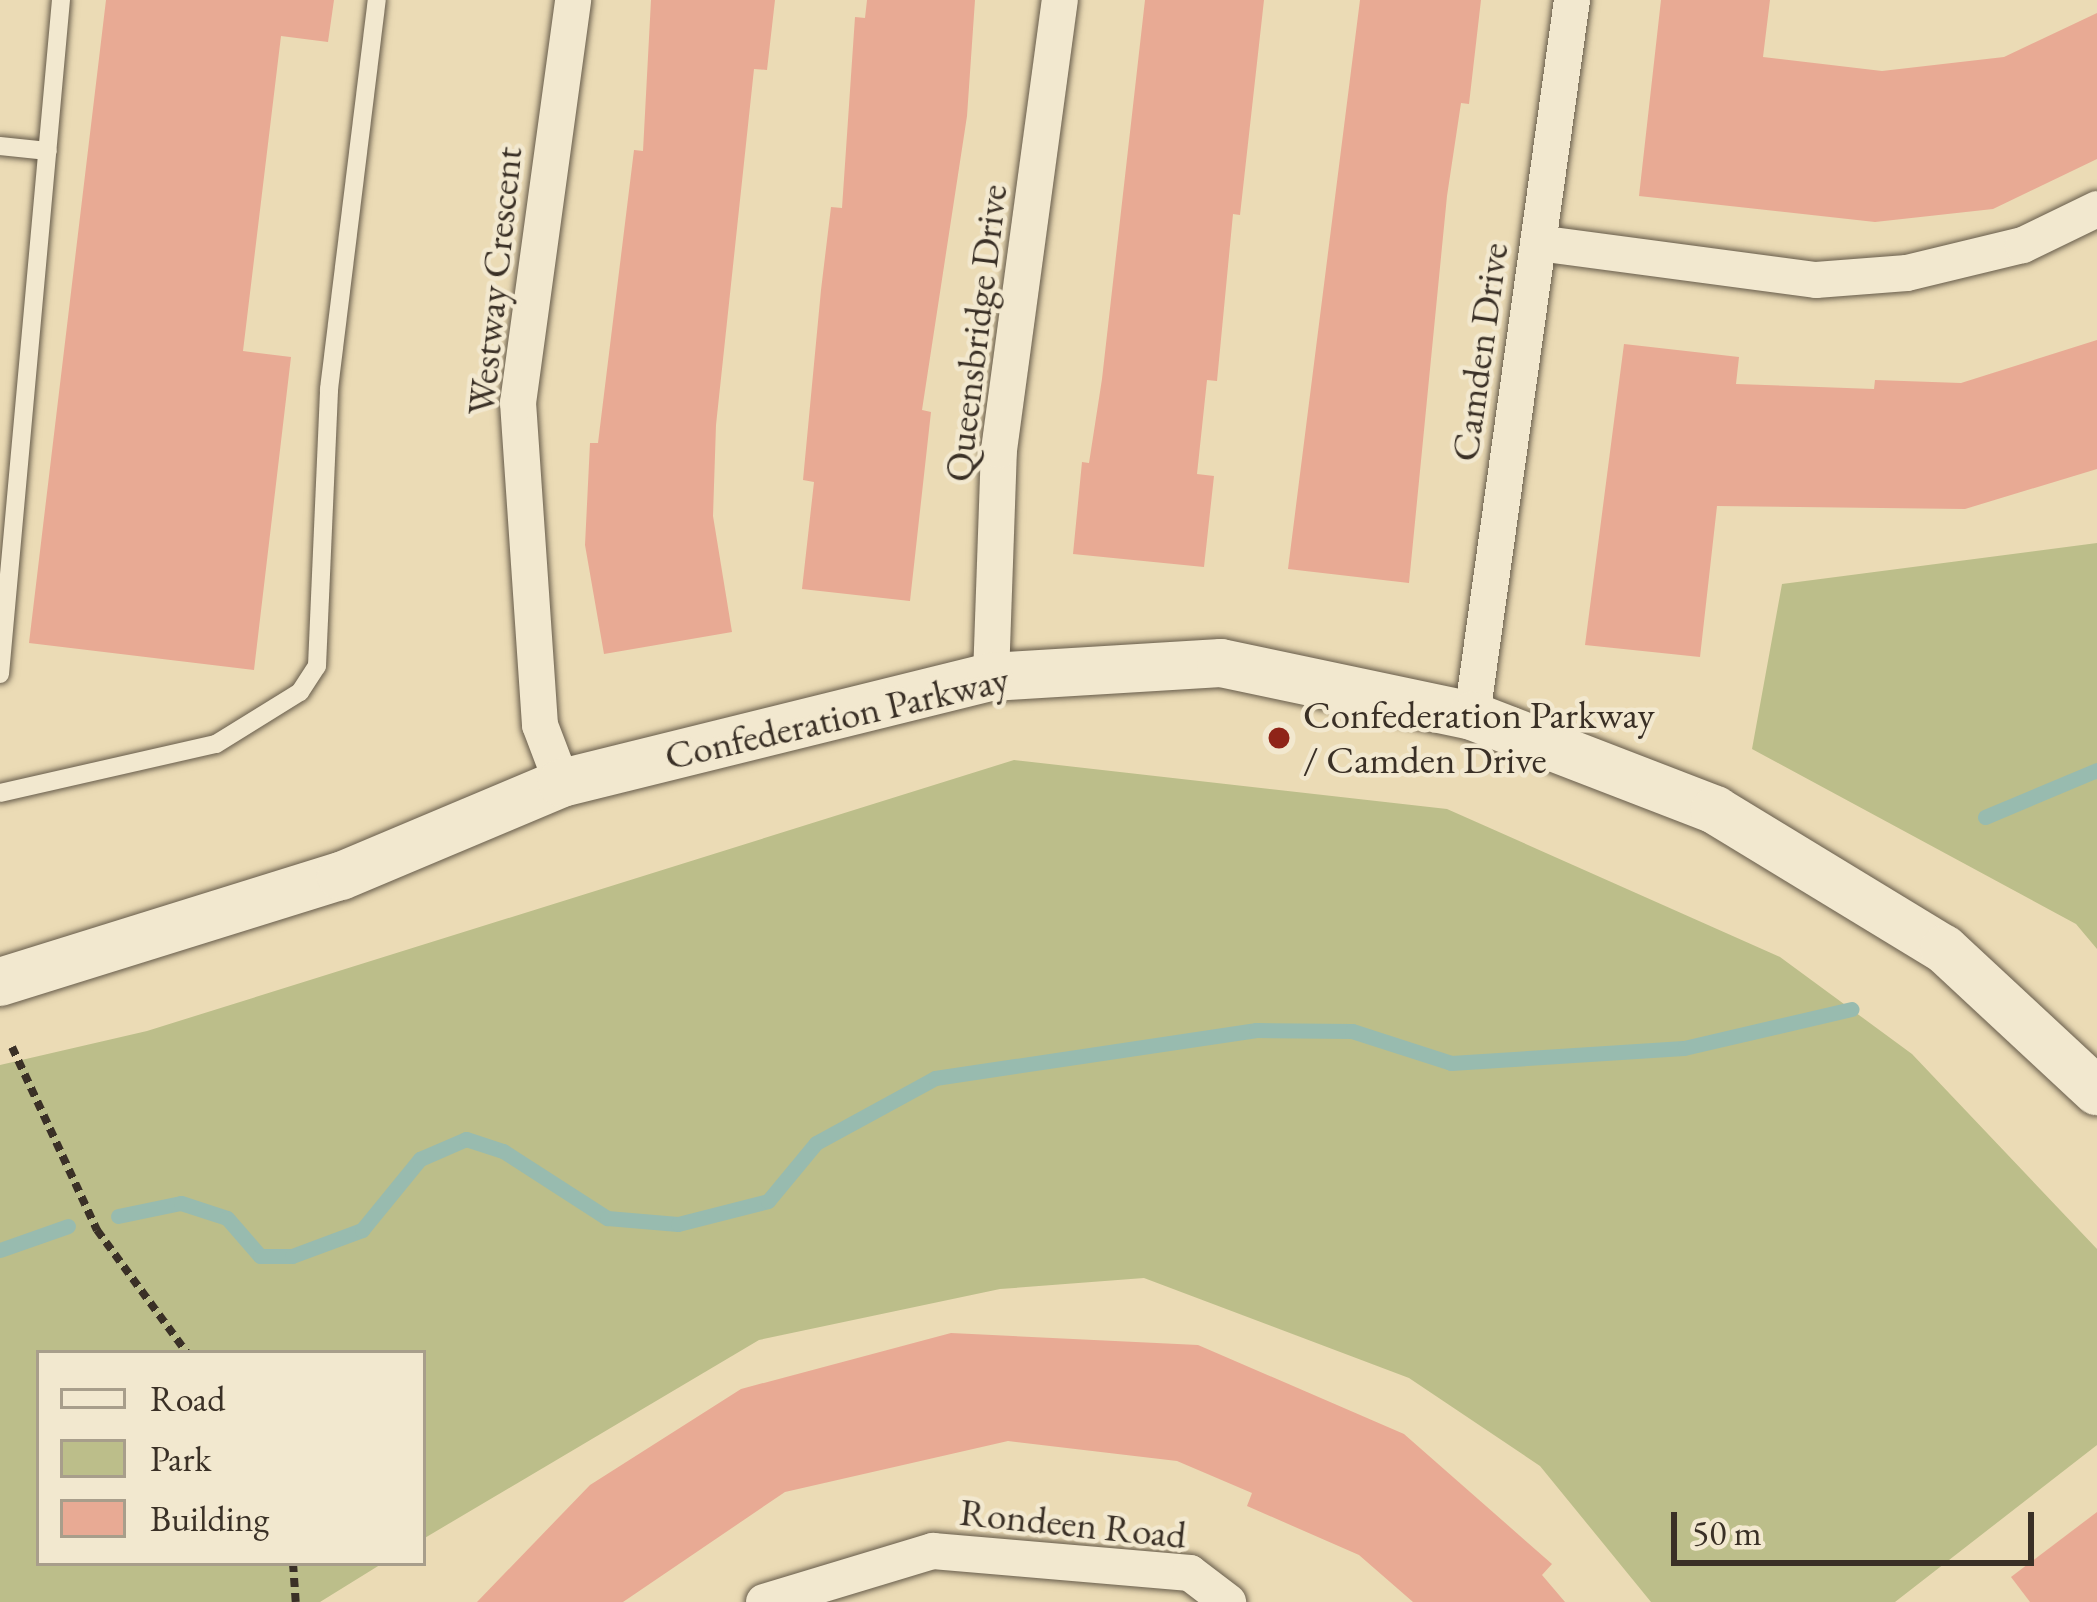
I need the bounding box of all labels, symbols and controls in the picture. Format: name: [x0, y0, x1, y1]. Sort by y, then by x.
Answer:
street label: Westway Crescent: [458, 144, 532, 418]
street label: Queensbridge Drive: [935, 182, 1017, 484]
street label: Camden Drive: [1442, 240, 1518, 464]
street label: Confederation Parkway: [660, 656, 1014, 780]
place label: Confederation Parkway / Camden Drive: [1303, 693, 1655, 784]
marker: Confederation Parkway / Camden Drive: [1266, 725, 1292, 751]
legend: [36, 1350, 426, 1566]
text: Road: [150, 1375, 225, 1422]
text: Park: [150, 1435, 211, 1482]
scale bar: [1677, 1488, 2040, 1562]
street label: Rondeen Road: [957, 1489, 1189, 1559]
text: Building: [150, 1495, 269, 1542]
text: 50 m: [1692, 1509, 1762, 1556]

